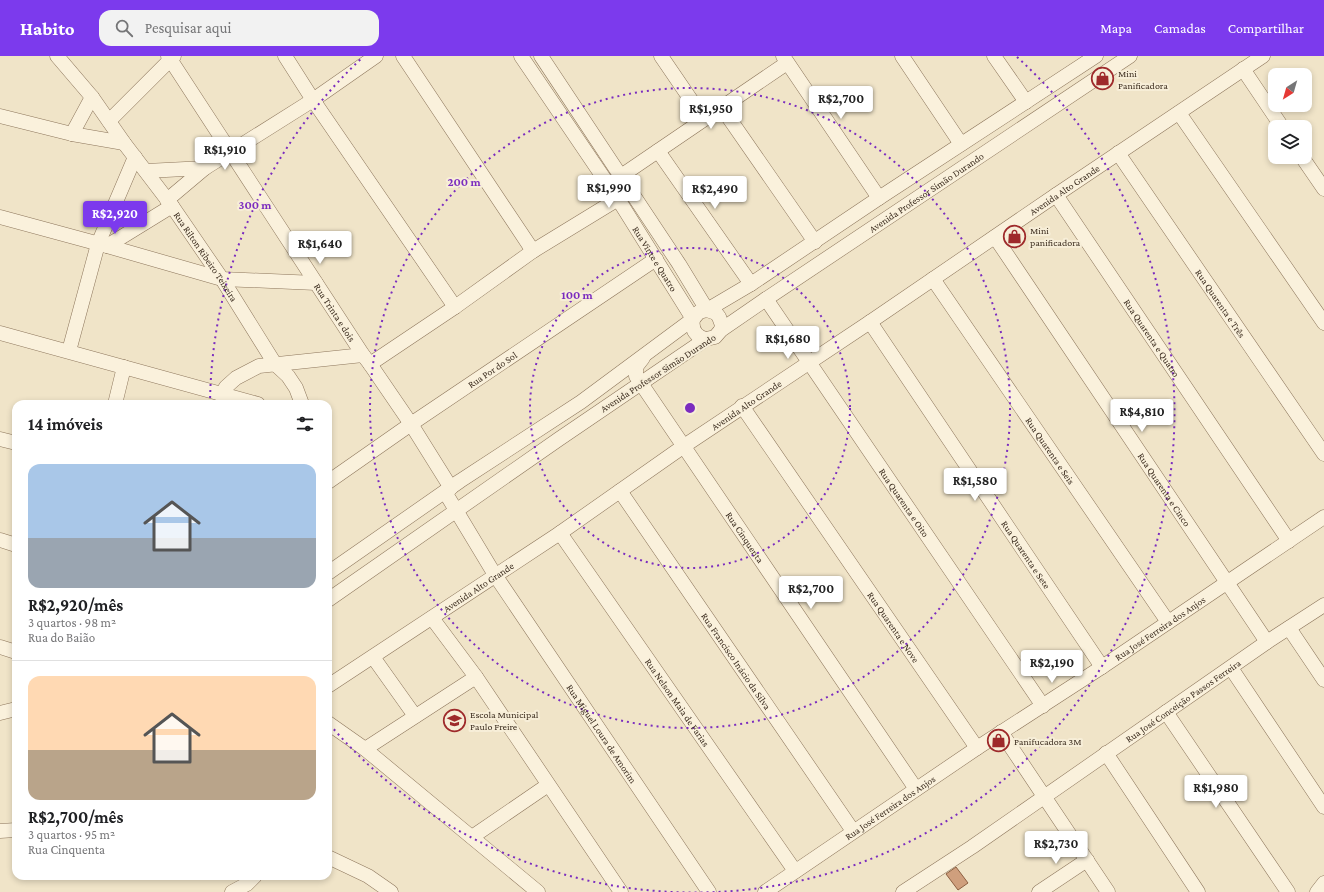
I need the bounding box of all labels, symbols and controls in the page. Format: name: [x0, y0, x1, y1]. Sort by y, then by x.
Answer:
search box: [99, 10, 379, 46]
icon: search: [113, 17, 135, 39]
text: Habito: [20, 18, 75, 39]
text: Pesquisar aqui: [145, 20, 231, 36]
text: Mapa: [1100, 20, 1132, 36]
text: Camadas: [1154, 20, 1206, 36]
text: Compartilhar: [1228, 20, 1304, 36]
shop icon: Mini Panificadora: [1089, 66, 1115, 92]
place label: Mini Panificadora: [1118, 68, 1168, 91]
north arrow: [1268, 68, 1312, 112]
map controls: [1268, 68, 1312, 164]
pin: R$2,700: [804, 86, 878, 120]
text: R$2,700: [818, 91, 864, 106]
pin: R$1,950: [674, 96, 748, 130]
text: R$1,950: [689, 101, 733, 116]
button: layers: [1268, 120, 1312, 164]
pin: R$1,910: [188, 137, 262, 171]
text: R$1,910: [204, 142, 246, 157]
street label: Avenida Professor Simão Durando: [867, 150, 986, 234]
street label: Avenida Alto Grande: [1027, 162, 1102, 217]
text: 200 m: [447, 175, 481, 189]
pin: R$1,990: [572, 175, 646, 209]
pin: R$2,490: [678, 176, 752, 210]
text: R$1,990: [587, 180, 631, 195]
text: R$2,490: [692, 181, 738, 196]
text: 300 m: [239, 198, 272, 212]
pin: R$2,920: [78, 201, 152, 235]
text: R$2,920: [92, 206, 138, 221]
street label: Rua Rilton Ribeiro Teixeira: [172, 209, 240, 304]
shop icon: Mini panificadora: [1002, 223, 1028, 249]
street label: Rua Vinte e Quatro: [631, 224, 680, 293]
place label: Mini panificadora: [1030, 225, 1081, 248]
pin: R$1,640: [283, 231, 357, 265]
text: R$1,640: [298, 236, 342, 251]
street label: Rua Quarenta e Três: [1194, 267, 1248, 339]
street label: Rua Trinta e dois: [312, 281, 358, 343]
text: 100 m: [561, 288, 594, 302]
street label: Rua Quarenta e Quatro: [1122, 297, 1182, 379]
pin: R$1,680: [751, 326, 825, 360]
text: R$1,680: [765, 331, 811, 346]
street label: Avenida Professor Simão Durando: [598, 332, 718, 414]
street label: Rua Por do Sol: [465, 349, 519, 390]
street label: Avenida Alto Grande: [709, 377, 784, 432]
pin: R$4,810: [1105, 399, 1179, 433]
centre of rings: [683, 401, 697, 415]
text: R$4,810: [1119, 404, 1165, 419]
icon: filters: [294, 413, 316, 435]
text: 14 imóveis: [28, 415, 103, 434]
street label: Rua Quarenta e Seis: [1024, 415, 1077, 486]
street label: Rua Quarenta e Cinco: [1136, 451, 1193, 528]
street label: Rua Quarenta e Oito: [877, 466, 932, 539]
pin: R$1,580: [938, 468, 1012, 502]
text: R$1,580: [953, 473, 997, 488]
icon: home: [136, 490, 208, 562]
street label: Rua Cinquenta: [724, 509, 767, 565]
street label: Rua Quarenta e Sete: [999, 518, 1053, 591]
street label: Avenida Alto Grande: [441, 559, 516, 614]
pin: R$2,700: [774, 576, 848, 610]
text: R$2,700: [788, 581, 834, 596]
street label: Rua Quarenta e Nove: [866, 589, 922, 665]
street label: Rua José Ferreira dos Anjos: [1112, 593, 1207, 662]
text: R$2,920/mês: [28, 596, 123, 615]
street label: Rua Francisco Inácio da Silva: [699, 610, 774, 712]
text: 3 quartos · 98 m²: [28, 615, 116, 630]
text: Rua do Baião: [28, 630, 95, 645]
pin: R$2,190: [1015, 650, 1089, 684]
text: R$2,190: [1030, 655, 1074, 670]
street label: Rua Nelson Maia de Farias: [643, 656, 712, 748]
street label: Rua José Conceição Passos Ferreira: [1123, 657, 1243, 744]
street label: Rua Miguel Loura de Amorim: [565, 682, 639, 785]
icon: home: [136, 702, 208, 774]
school or university icon: Escola Municipal Paulo Freire: [442, 707, 468, 733]
place label: Escola Municipal Paulo Freire: [470, 709, 539, 732]
shop icon: Panifucadora 3M: [986, 728, 1012, 754]
place label: Panifucadora 3M: [1014, 736, 1082, 747]
street label: Rua José Ferreira dos Anjos: [843, 773, 937, 842]
pin: R$1,980: [1179, 775, 1253, 809]
text: R$1,980: [1193, 780, 1239, 795]
text: R$2,700/mês: [28, 808, 123, 827]
text: 3 quartos · 95 m²: [28, 827, 115, 842]
pin: R$2,730: [1019, 831, 1093, 865]
text: R$2,730: [1034, 836, 1078, 851]
text: Rua Cinquenta: [28, 842, 105, 857]

